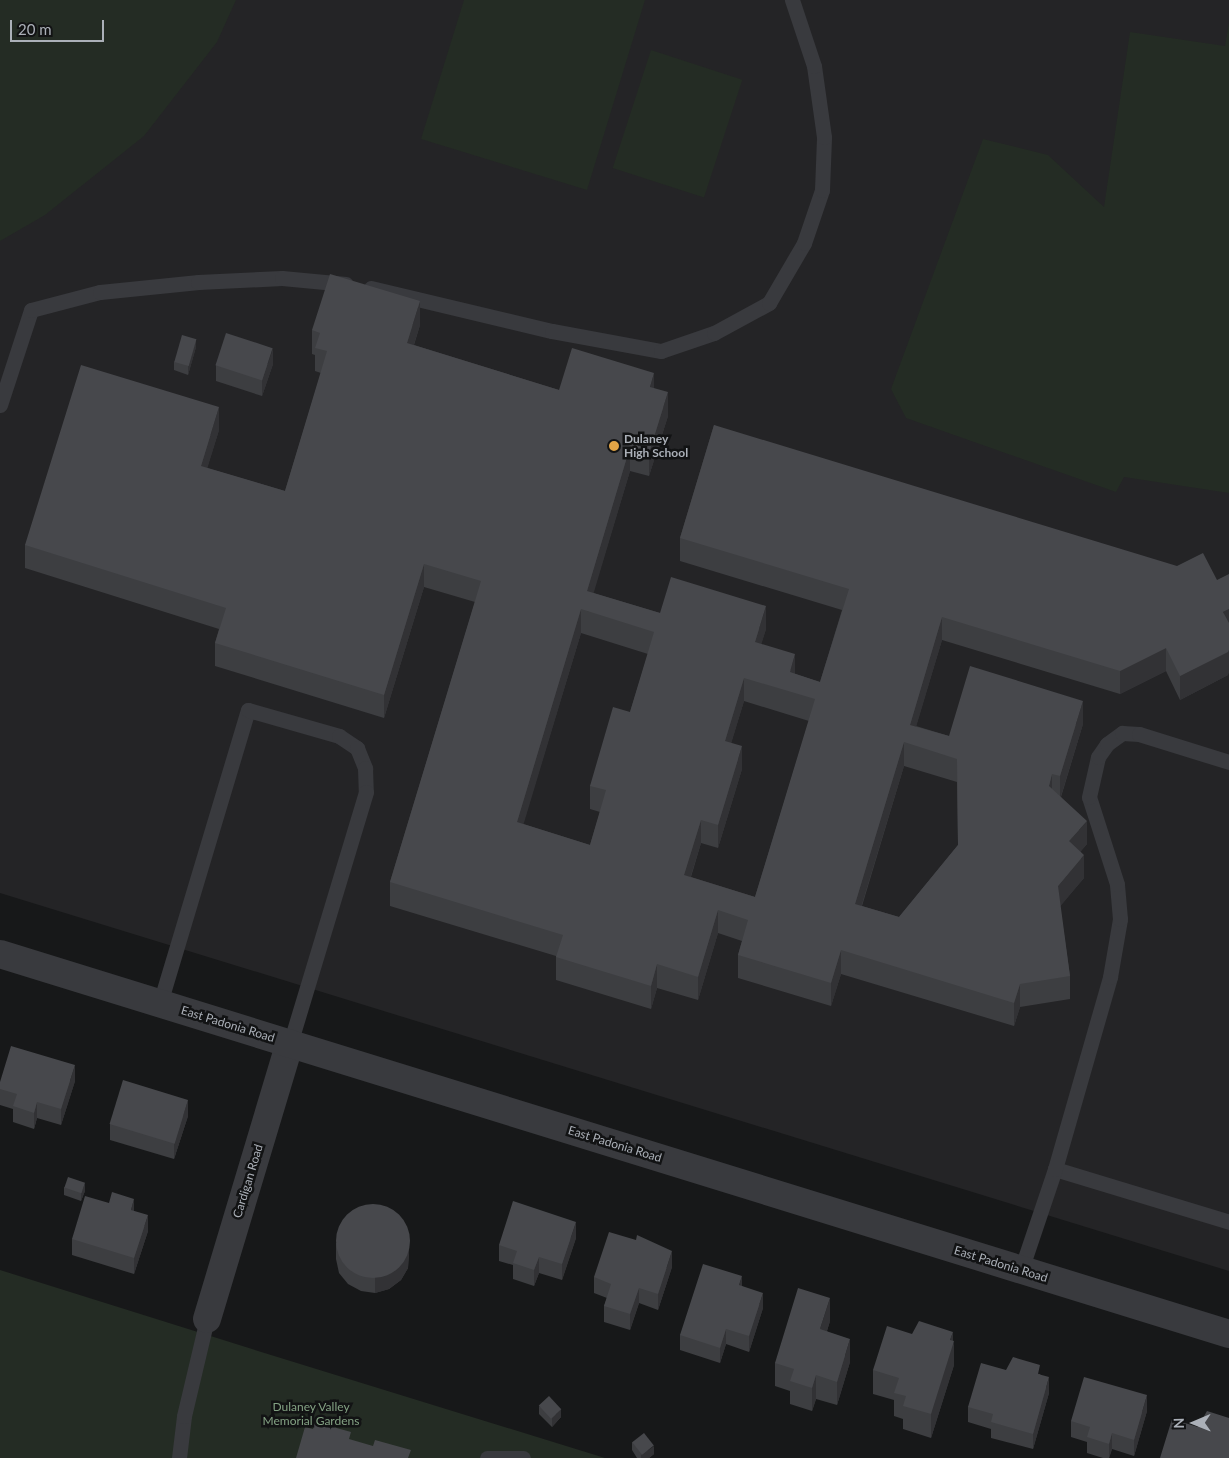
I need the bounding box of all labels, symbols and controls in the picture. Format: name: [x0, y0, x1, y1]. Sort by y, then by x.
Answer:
scale bar: [12, 10, 106, 42]
text: 20 m: [18, 20, 52, 38]
place label: Dulaney High School: [624, 432, 688, 460]
marker: Dulaney High School: [608, 440, 620, 452]
street label: East Padonia Road: [179, 1003, 277, 1045]
street label: East Padonia Road: [566, 1123, 664, 1165]
street label: Cardigan Road: [230, 1142, 266, 1220]
street label: East Padonia Road: [952, 1243, 1050, 1285]
north arrow: [1169, 1398, 1219, 1448]
park label: Dulaney Valley Memorial Gardens: [263, 1400, 359, 1428]
text: N: [1170, 1418, 1187, 1429]

